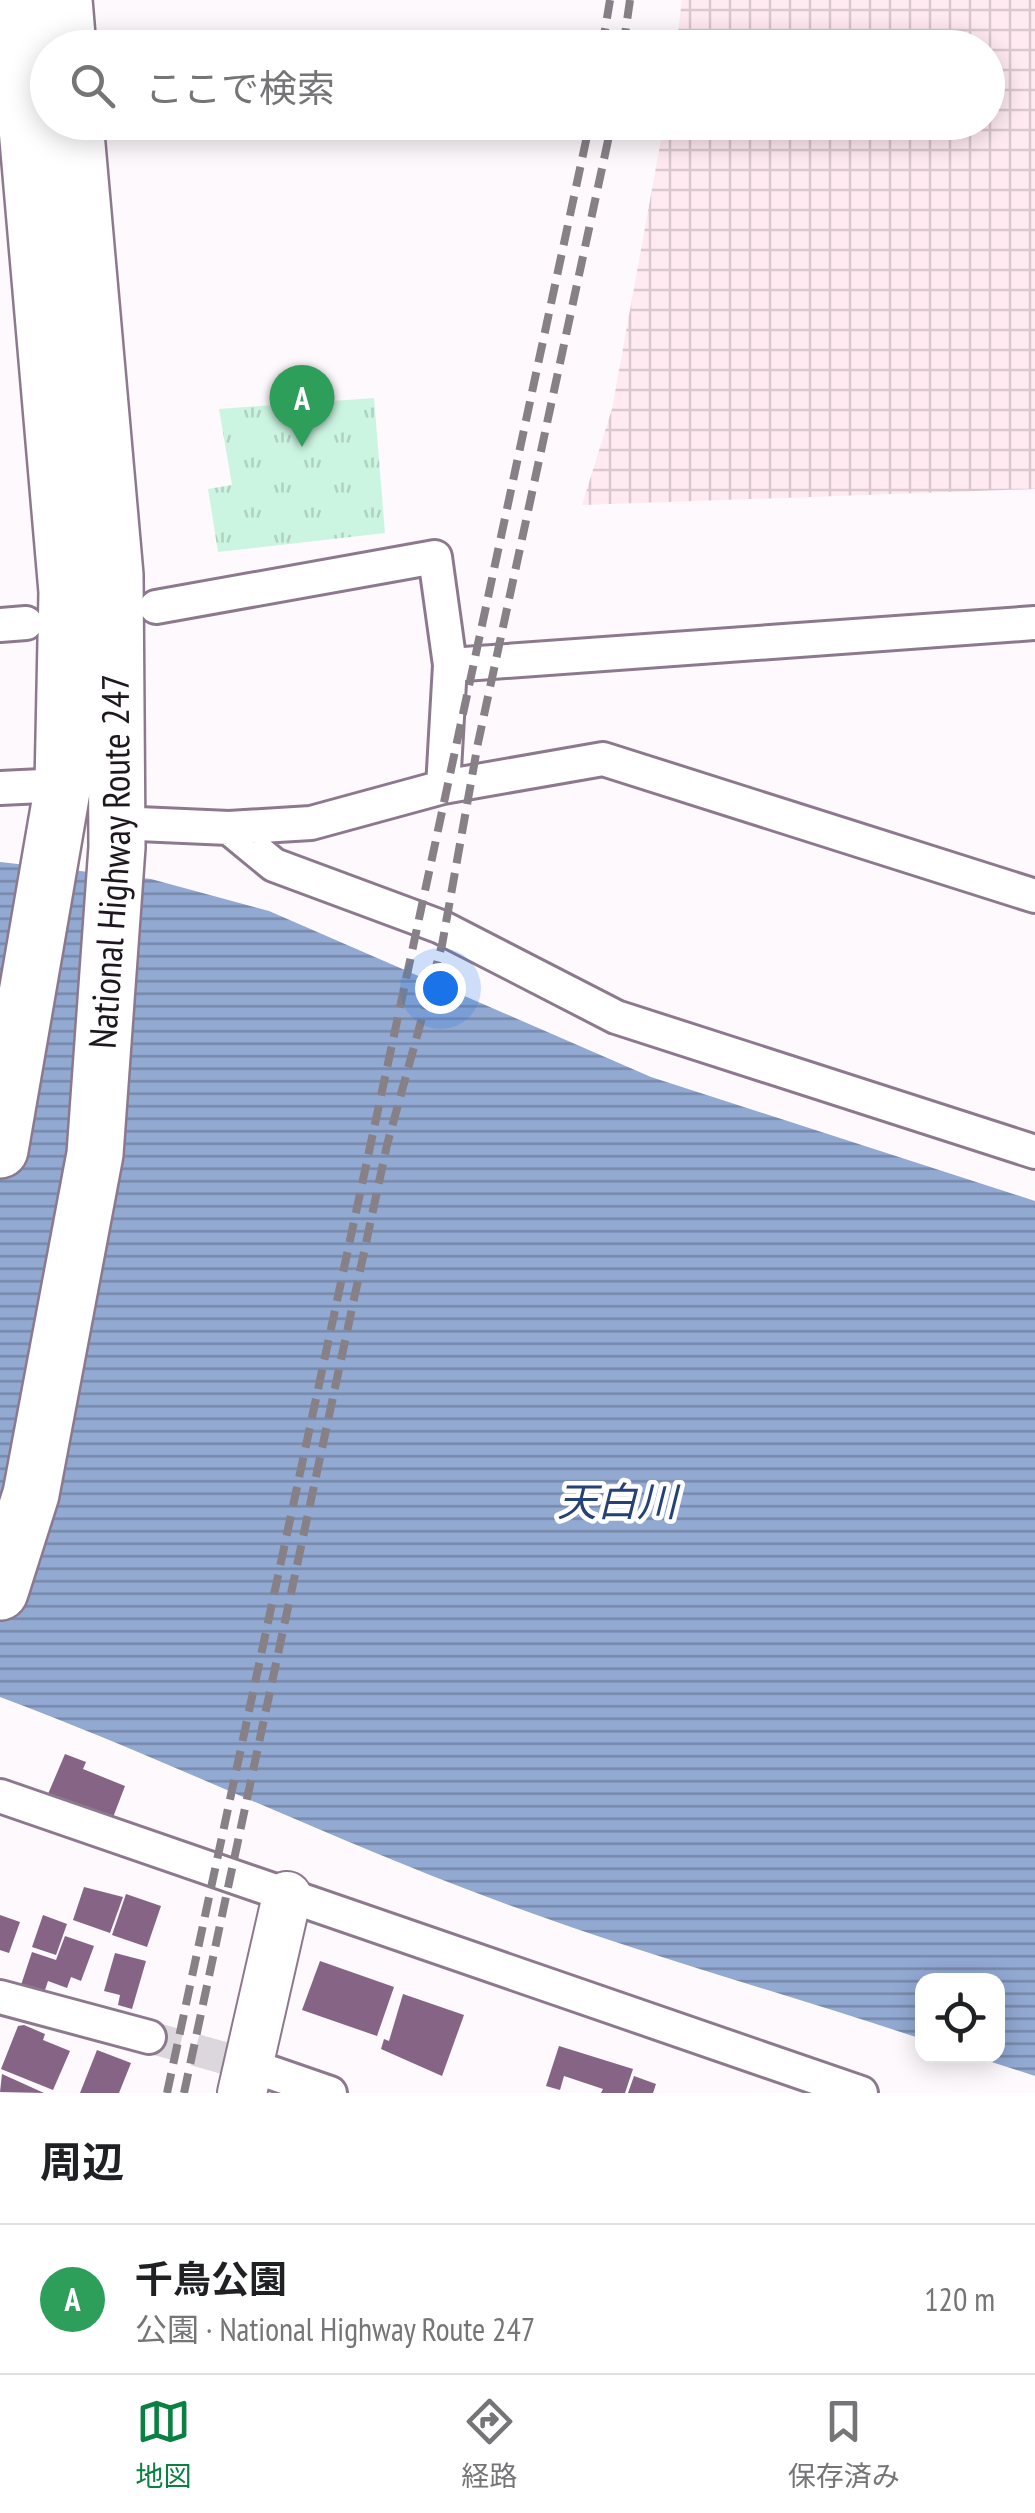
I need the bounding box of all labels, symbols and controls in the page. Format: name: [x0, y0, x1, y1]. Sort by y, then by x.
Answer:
search box: [30, 30, 1005, 140]
icon: search: [65, 58, 120, 113]
text: ここで検索: [145, 63, 335, 112]
pin: A: [270, 364, 334, 447]
street label: National Highway Route 247: [77, 674, 140, 1050]
your location: [415, 963, 466, 1014]
water label: 天白川: [557, 1475, 681, 1527]
map controls: [915, 1973, 1005, 2063]
button: locate: [915, 1973, 1005, 2063]
text: 周辺: [40, 2134, 124, 2189]
text: 千鳥公園: [135, 2254, 287, 2303]
text: A: [64, 2278, 81, 2320]
text: 120 m: [924, 2278, 995, 2320]
text: 公園 · National Highway Route 247: [135, 2308, 535, 2350]
tab: 地図: [135, 2394, 191, 2494]
tab: 経路: [461, 2394, 518, 2494]
tab: 保存済み: [788, 2394, 900, 2494]

